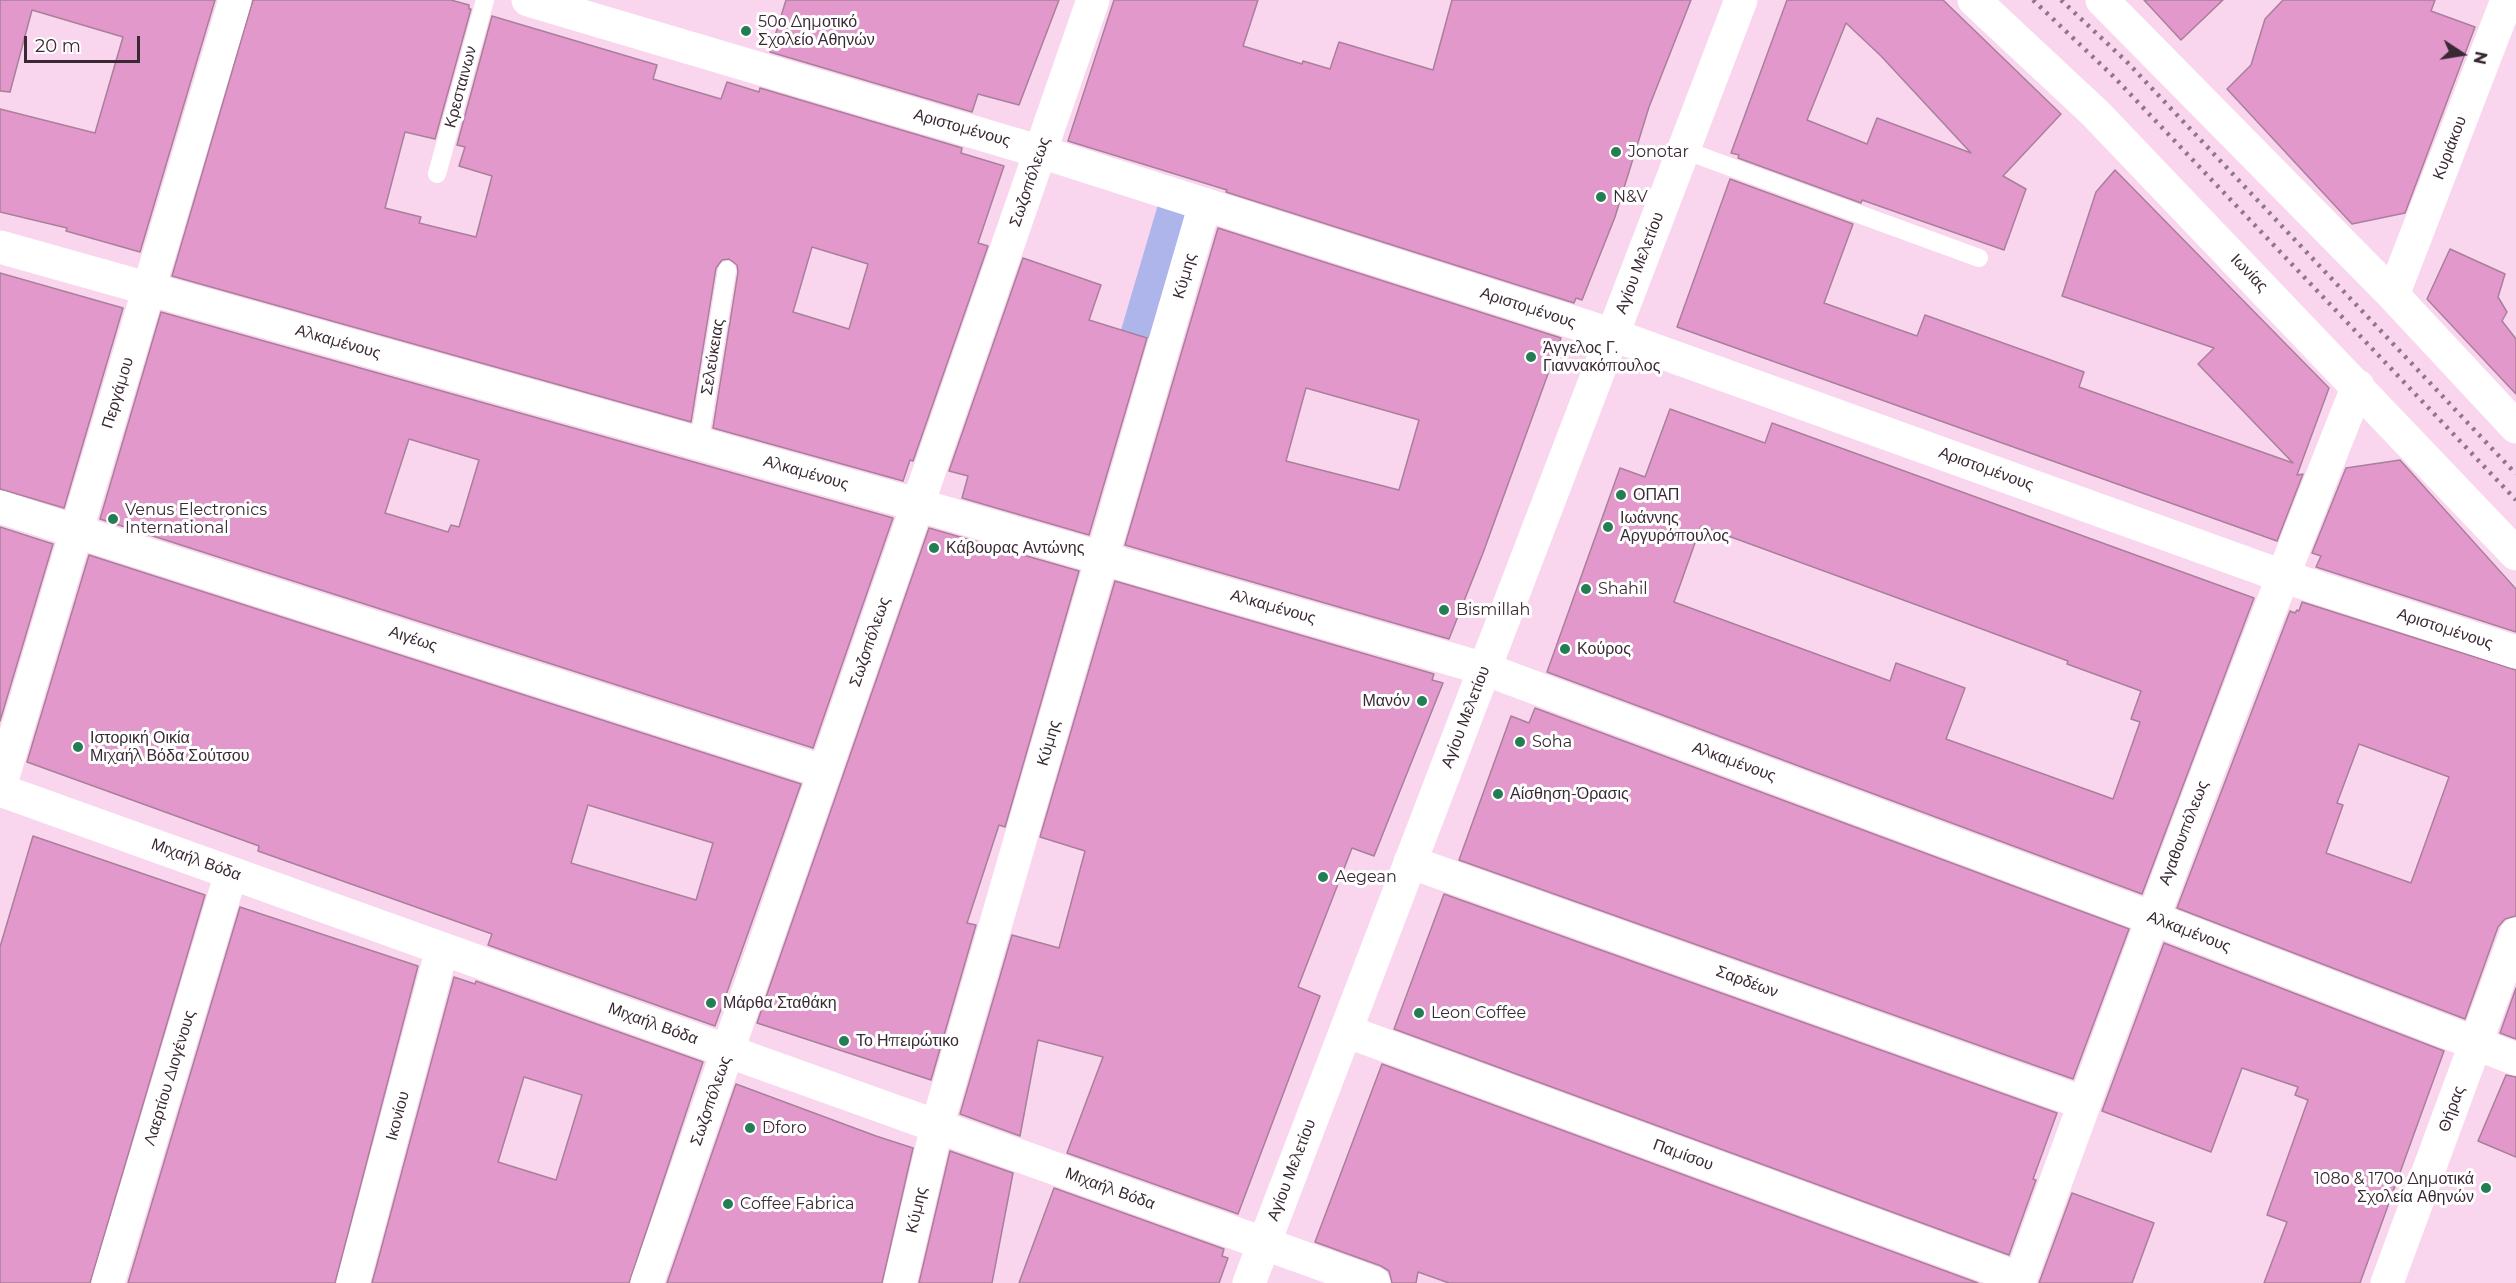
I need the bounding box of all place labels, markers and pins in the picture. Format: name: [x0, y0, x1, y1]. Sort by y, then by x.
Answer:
place label: 50ο Δημοτικό Σχολείο Αθηνών: [758, 12, 875, 50]
marker: 50ο Δημοτικό Σχολείο Αθηνών: [739, 24, 753, 38]
place label: Jonotar: [1628, 142, 1689, 162]
marker: Jonotar: [1609, 145, 1623, 159]
place label: N&V: [1613, 187, 1648, 207]
marker: N&V: [1594, 190, 1608, 204]
place label: Άγγελος Γ. Γιαννακόπουλος: [1543, 338, 1660, 376]
marker: Άγγελος Γ. Γιαννακόπουλος: [1524, 350, 1538, 364]
place label: ΟΠΑΠ: [1633, 485, 1679, 505]
marker: ΟΠΑΠ: [1614, 488, 1628, 502]
place label: Venus Electronics International: [125, 500, 267, 538]
place label: Ιωάννης Αργυρόπουλος: [1620, 508, 1729, 546]
marker: Venus Electronics International: [106, 512, 120, 526]
marker: Ιωάννης Αργυρόπουλος: [1601, 520, 1615, 534]
place label: Κάβουρας Αντώνης: [946, 538, 1084, 558]
marker: Κάβουρας Αντώνης: [927, 541, 941, 555]
place label: Shahil: [1598, 579, 1648, 599]
marker: Shahil: [1579, 582, 1593, 596]
place label: Bismillah: [1456, 600, 1530, 620]
marker: Bismillah: [1437, 603, 1451, 617]
place label: Κούρος: [1577, 639, 1631, 659]
marker: Κούρος: [1558, 642, 1572, 656]
place label: Μανόν: [1363, 691, 1410, 711]
marker: Μανόν: [1415, 694, 1429, 708]
place label: Ιστορική Οικία Μιχαήλ Βόδα Σούτσου: [90, 728, 250, 766]
place label: Soha: [1532, 732, 1572, 752]
marker: Soha: [1513, 735, 1527, 749]
marker: Ιστορική Οικία Μιχαήλ Βόδα Σούτσου: [71, 740, 85, 754]
place label: Αίσθηση-Όρασις: [1510, 784, 1629, 804]
marker: Αίσθηση-Όρασις: [1491, 787, 1505, 801]
place label: Aegean: [1335, 867, 1397, 887]
marker: Aegean: [1316, 870, 1330, 884]
place label: Μάρθα Σταθάκη: [723, 993, 837, 1013]
marker: Μάρθα Σταθάκη: [704, 996, 718, 1010]
place label: Leon Coffee: [1431, 1003, 1526, 1023]
marker: Leon Coffee: [1412, 1006, 1426, 1020]
place label: Το Ηπειρώτικο: [856, 1031, 959, 1051]
marker: Το Ηπειρώτικο: [837, 1034, 851, 1048]
place label: Dforo: [762, 1118, 807, 1138]
marker: Dforo: [743, 1121, 757, 1135]
place label: 108ο & 170ο Δημοτικά Σχολεία Αθηνών: [2314, 1169, 2474, 1207]
marker: 108ο & 170ο Δημοτικά Σχολεία Αθηνών: [2479, 1181, 2493, 1195]
place label: Coffee Fabrica: [740, 1194, 854, 1214]
marker: Coffee Fabrica: [721, 1197, 735, 1211]

